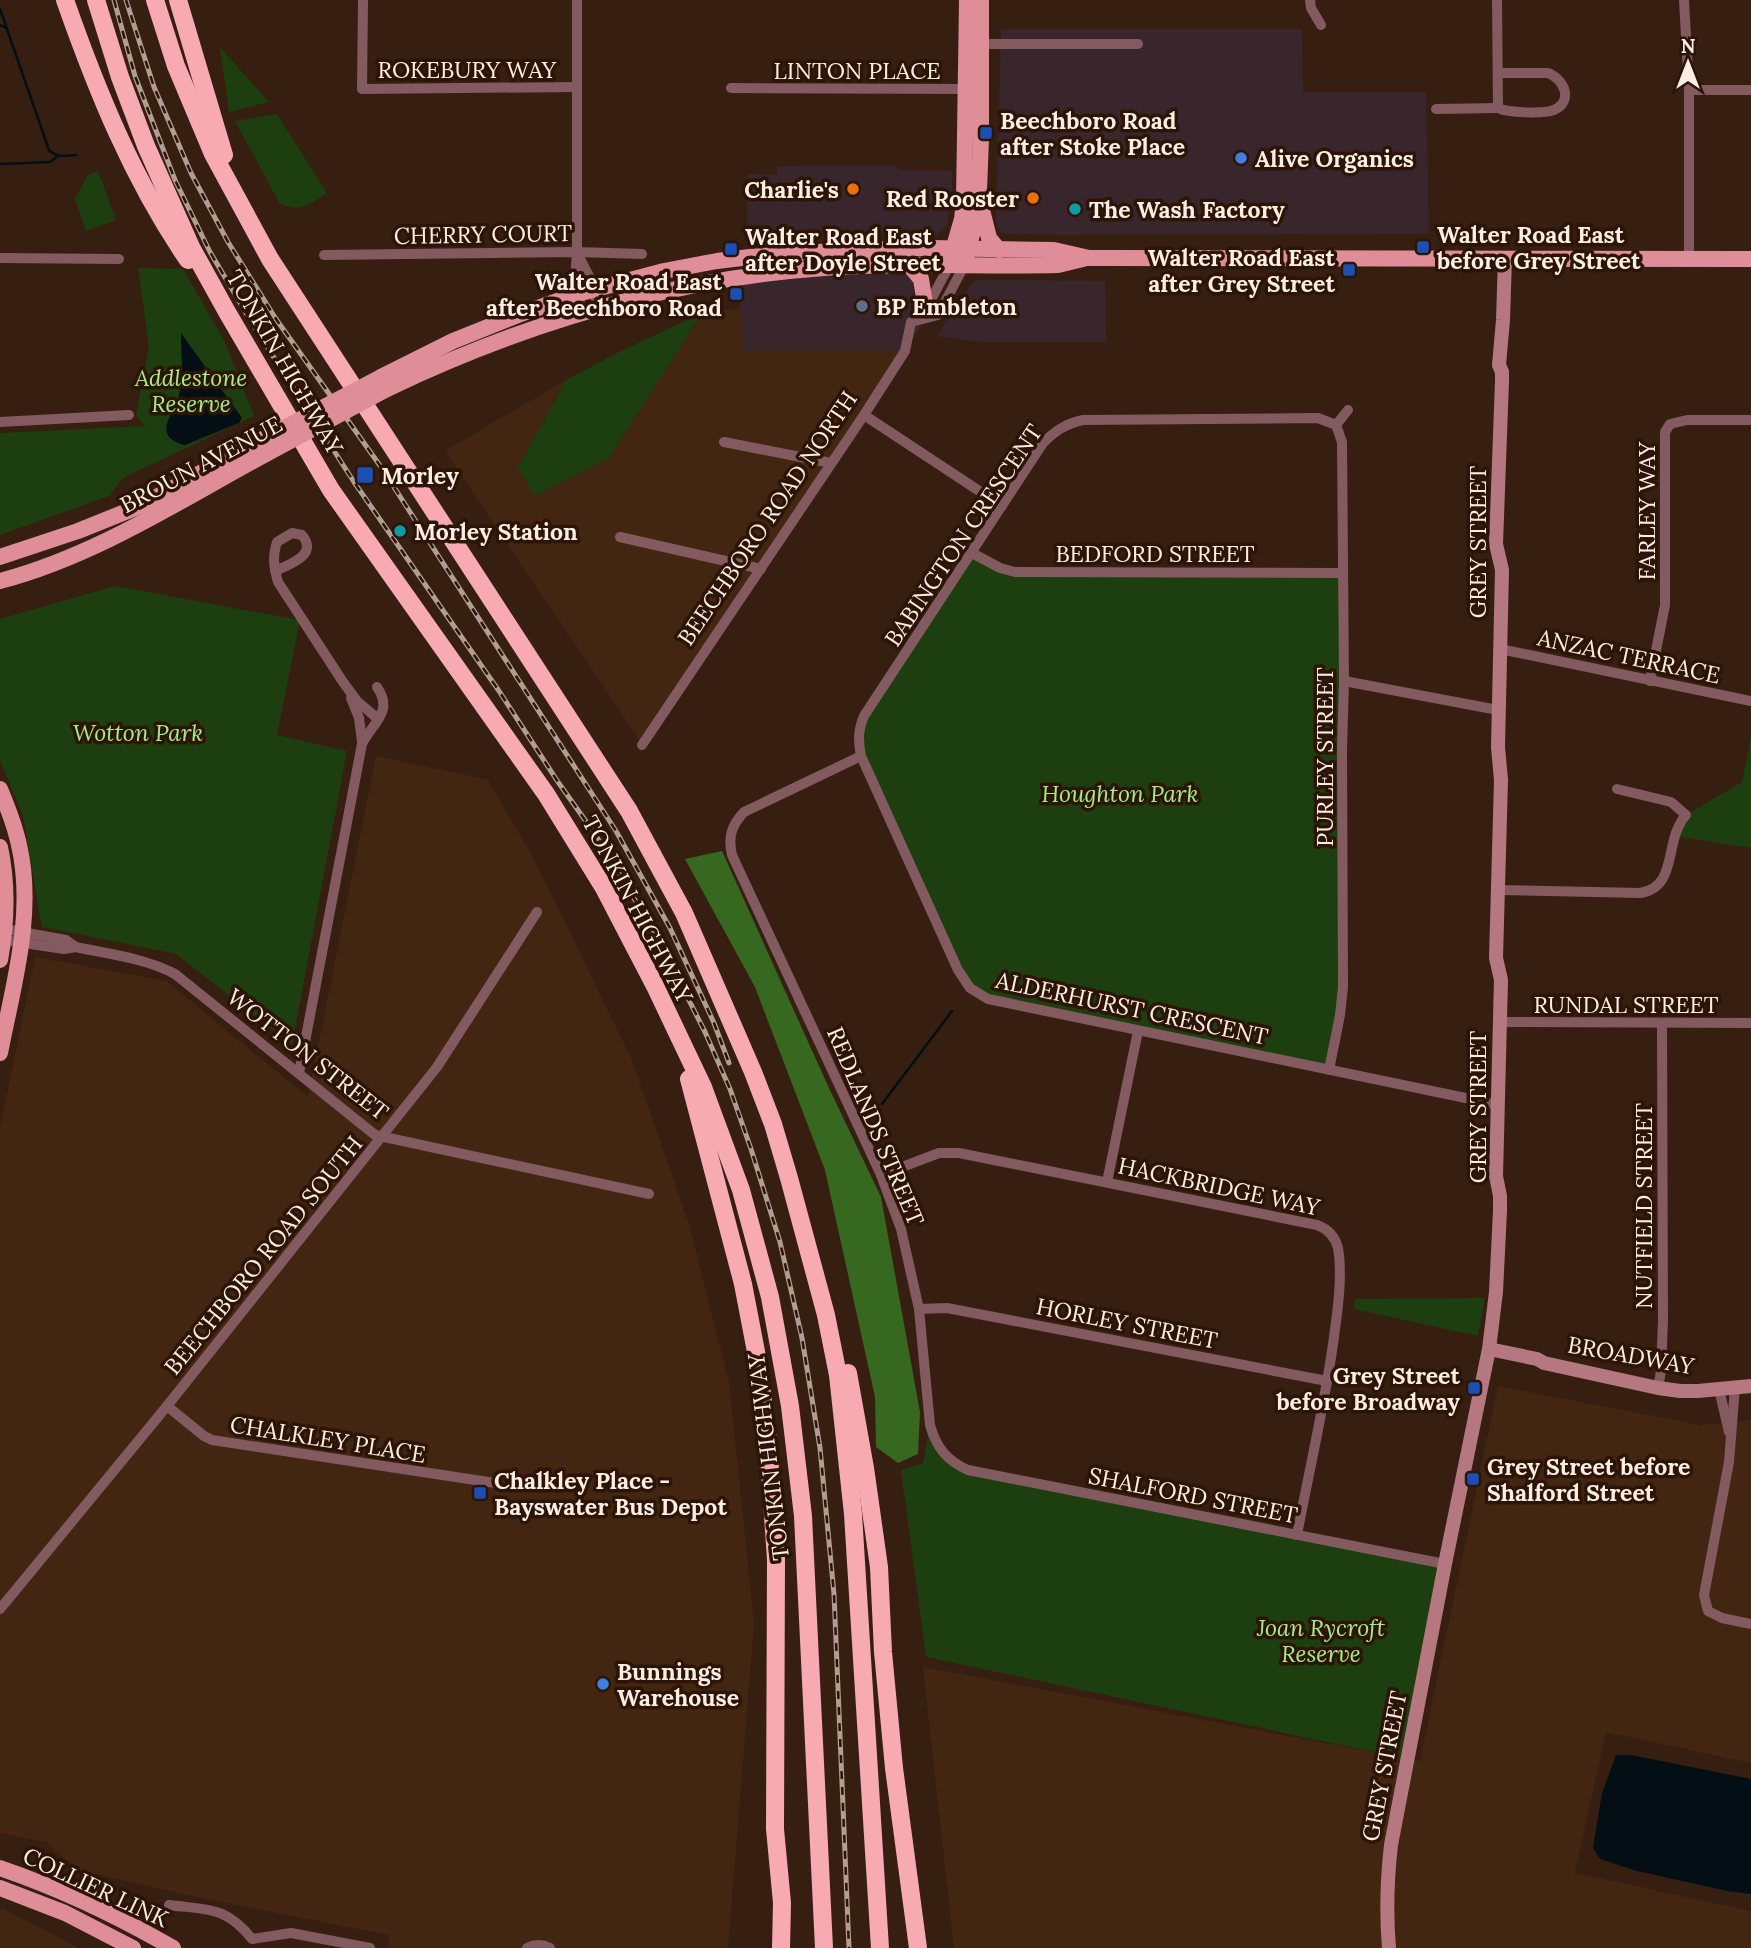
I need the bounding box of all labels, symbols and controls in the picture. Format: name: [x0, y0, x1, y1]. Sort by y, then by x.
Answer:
north arrow: [1653, 28, 1723, 98]
text: N: [1681, 34, 1696, 58]
street label: ROKEBURY WAY: [378, 55, 557, 84]
street label: LINTON PLACE: [773, 56, 941, 85]
place label: Beechboro Road after Stoke Place: [1000, 106, 1185, 161]
marker: Beechboro Road after Stoke Place: [978, 125, 994, 141]
place label: Alive Organics: [1255, 144, 1414, 173]
marker: Alive Organics: [1233, 150, 1249, 166]
place label: Charlie's: [744, 175, 839, 204]
marker: Charlie's: [845, 181, 861, 197]
place label: Red Rooster: [886, 184, 1019, 213]
marker: Red Rooster: [1025, 190, 1041, 206]
place label: The Wash Factory: [1089, 195, 1285, 224]
marker: The Wash Factory: [1067, 201, 1083, 217]
street label: CHERRY COURT: [394, 218, 573, 250]
place label: Walter Road East before Grey Street: [1436, 220, 1641, 275]
place label: Walter Road East after Doyle Street: [745, 222, 942, 277]
marker: Walter Road East before Grey Street: [1415, 239, 1431, 255]
marker: Walter Road East after Doyle Street: [723, 241, 739, 257]
place label: Walter Road East after Grey Street: [1148, 243, 1335, 298]
marker: Walter Road East after Grey Street: [1341, 262, 1357, 278]
street label: TONKIN HIGHWAY: [220, 265, 350, 460]
place label: Walter Road East after Beechboro Road: [486, 267, 722, 322]
marker: Walter Road East after Beechboro Road: [728, 286, 744, 302]
place label: BP Embleton: [876, 292, 1017, 321]
marker: BP Embleton: [854, 298, 870, 314]
park label: Addlestone Reserve: [134, 363, 247, 418]
street label: BEECHBORO ROAD NORTH: [671, 385, 863, 651]
street label: BROUN AVENUE: [115, 409, 287, 519]
street label: BABINGTON CRESCENT: [878, 418, 1048, 651]
street label: FARLEY WAY: [1632, 441, 1661, 580]
place label: Morley: [381, 461, 459, 490]
marker: Morley: [355, 465, 375, 485]
street label: GREY STREET: [1463, 466, 1492, 618]
place label: Morley Station: [414, 517, 578, 546]
marker: Morley Station: [392, 523, 408, 539]
street label: BEDFORD STREET: [1056, 539, 1255, 568]
street label: ANZAC TERRACE: [1534, 622, 1723, 690]
street label: PURLEY STREET: [1310, 667, 1339, 847]
park label: Wotton Park: [73, 718, 203, 747]
park label: Houghton Park: [1042, 779, 1198, 808]
street label: TONKIN HIGHWAY: [576, 810, 700, 1008]
street label: ALDERHURST CRESCENT: [992, 965, 1271, 1051]
street label: WOTTON STREET: [221, 982, 395, 1126]
street label: RUNDAL STREET: [1533, 990, 1719, 1019]
street label: REDLANDS STREET: [821, 1022, 931, 1230]
street label: GREY STREET: [1463, 1031, 1492, 1183]
street label: NUTFIELD STREET: [1629, 1103, 1658, 1309]
street label: BEECHBORO ROAD SOUTH: [158, 1130, 368, 1380]
street label: HACKBRIDGE WAY: [1116, 1150, 1323, 1222]
street label: HORLEY STREET: [1034, 1291, 1220, 1355]
street label: BROADWAY: [1566, 1330, 1697, 1380]
street label: TONKIN HIGHWAY: [741, 1351, 795, 1562]
place label: Grey Street before Broadway: [1275, 1361, 1460, 1416]
marker: Grey Street before Broadway: [1466, 1380, 1482, 1396]
street label: CHALKLEY PLACE: [228, 1409, 428, 1469]
place label: Grey Street before Shalford Street: [1487, 1452, 1690, 1507]
street label: SHALFORD STREET: [1086, 1461, 1300, 1530]
place label: Chalkley Place - Bayswater Bus Depot: [494, 1466, 727, 1521]
marker: Grey Street before Shalford Street: [1465, 1471, 1481, 1487]
marker: Chalkley Place - Bayswater Bus Depot: [472, 1485, 488, 1501]
park label: Joan Rycroft Reserve: [1256, 1613, 1386, 1668]
place label: Bunnings Warehouse: [617, 1657, 739, 1712]
marker: Bunnings Warehouse: [595, 1676, 611, 1692]
street label: GREY STREET: [1355, 1688, 1413, 1844]
street label: COLLIER LINK: [19, 1841, 174, 1934]

